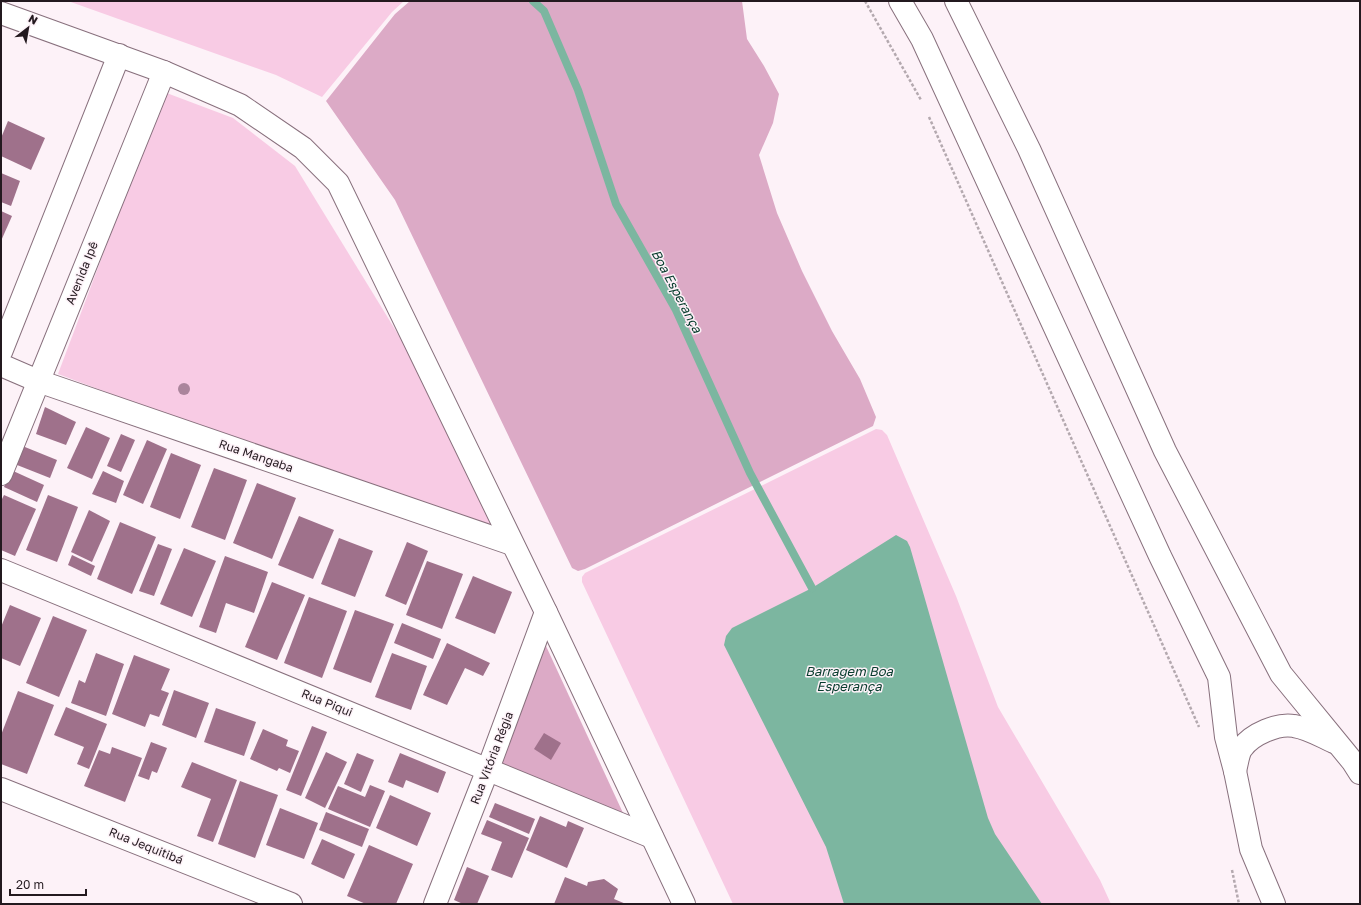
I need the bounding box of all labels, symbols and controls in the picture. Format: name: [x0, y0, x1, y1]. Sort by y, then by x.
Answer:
north arrow: [8, 8, 48, 48]
text: N: [26, 11, 40, 27]
street label: Avenida Ipê: [62, 239, 101, 307]
water label: Boa Esperança: [648, 247, 706, 336]
street label: Rua Mangaba: [217, 436, 295, 475]
water label: Barragem Boa Esperança: [805, 663, 893, 694]
street label: Rua Piqui: [299, 685, 355, 720]
street label: Rua Vitória Régia: [467, 709, 516, 806]
street label: Rua Jequitibá: [107, 824, 185, 867]
scale bar: [10, 871, 86, 897]
text: 20 m: [16, 877, 44, 892]

